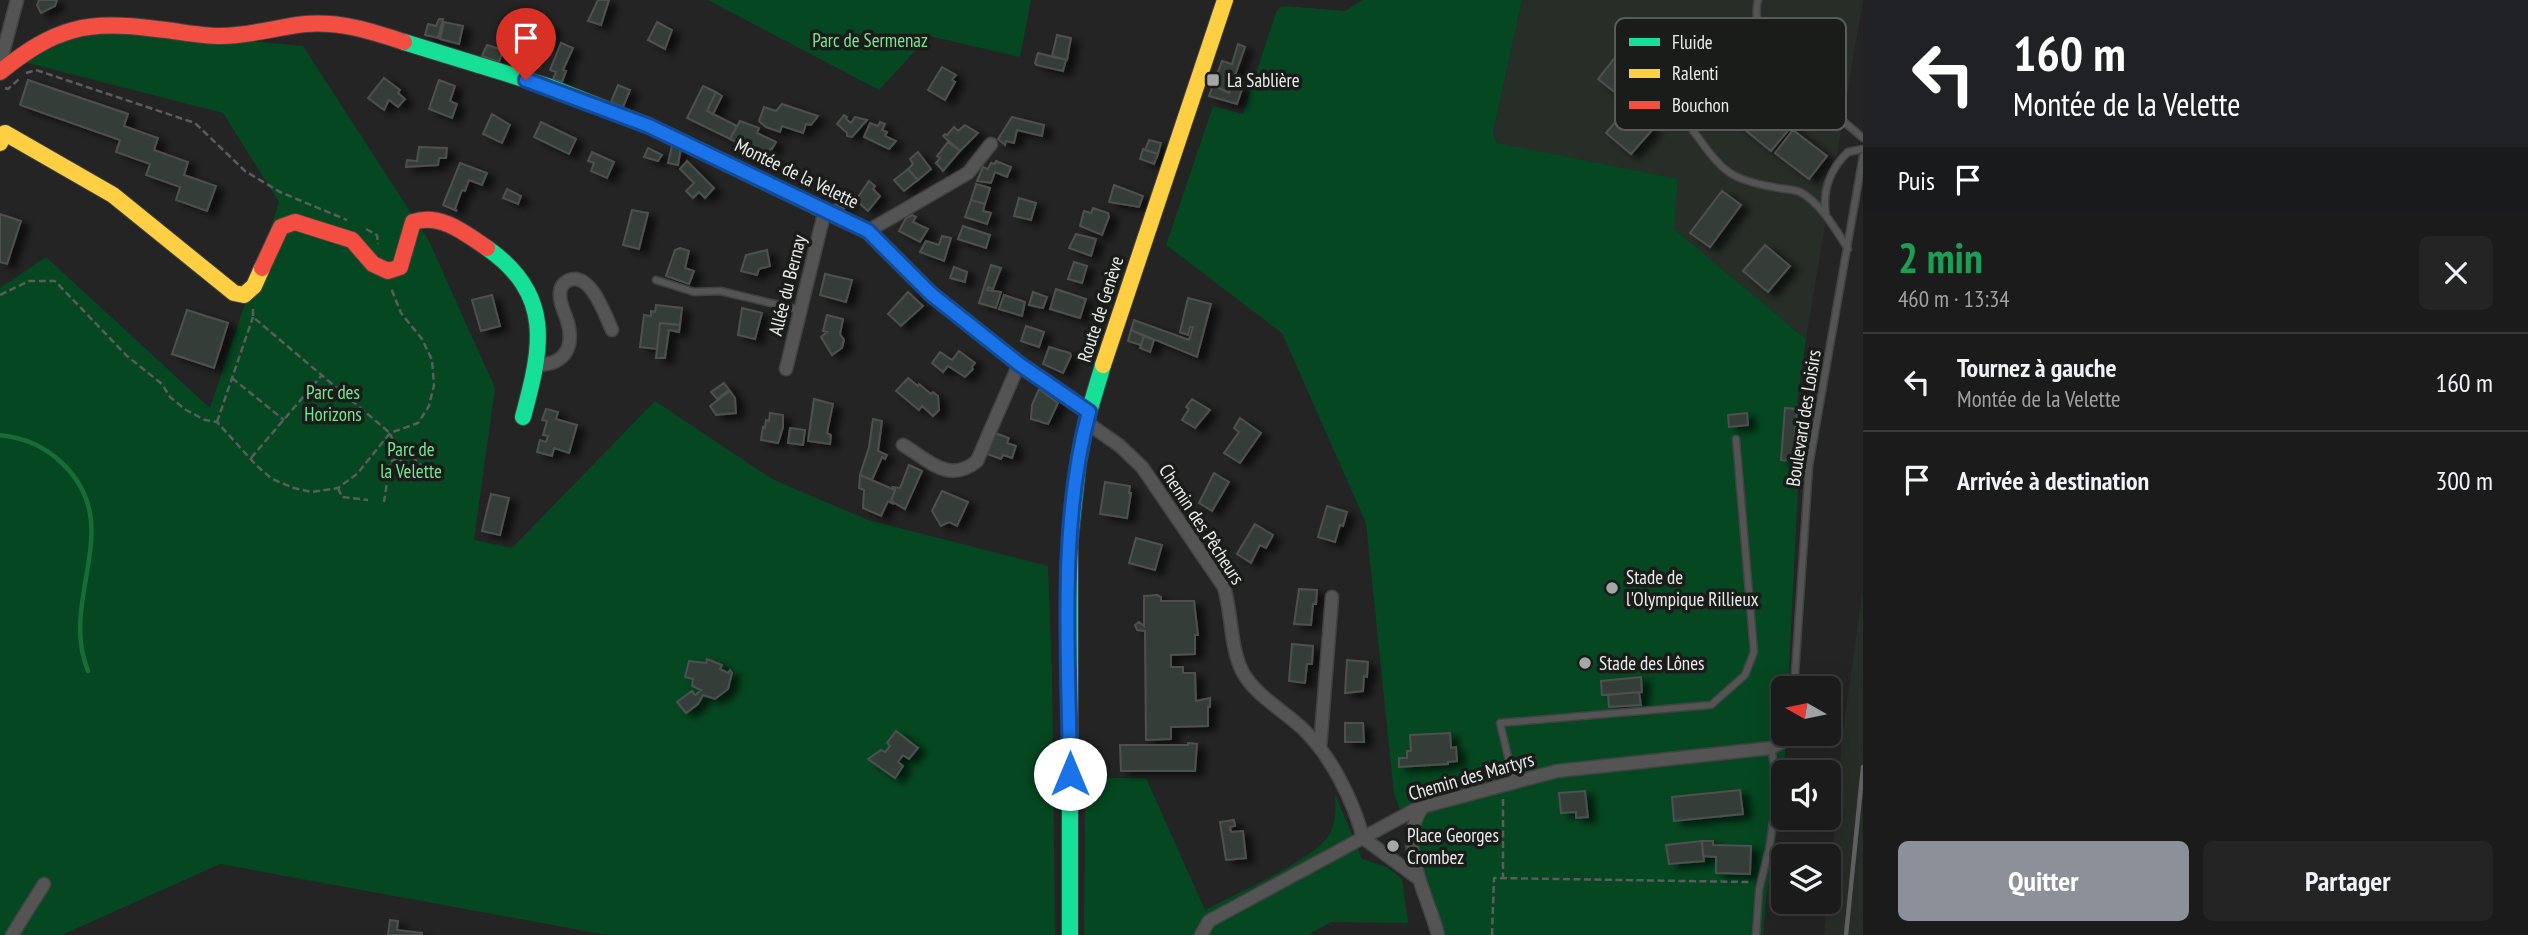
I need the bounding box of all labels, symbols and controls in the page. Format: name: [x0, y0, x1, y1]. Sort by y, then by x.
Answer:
pin: [496, 8, 556, 80]
legend: [1615, 18, 1846, 130]
icon: arrive: [507, 19, 545, 57]
text: 160 m: [2013, 21, 2126, 85]
park label: Parc de Sermenaz: [812, 28, 928, 52]
icon: left: [1898, 28, 1989, 119]
text: Fluide: [1672, 30, 1713, 54]
text: Ralenti: [1672, 61, 1719, 85]
place label: La Sablière: [1227, 68, 1300, 92]
marker: La Sablière: [1205, 72, 1221, 88]
text: Montée de la Velette: [2013, 83, 2241, 125]
text: Bouchon: [1672, 93, 1729, 117]
street label: Montée de la Velette: [731, 133, 863, 213]
icon: arrive: [1949, 161, 1987, 199]
text: Puis: [1898, 164, 1935, 197]
text: 2 min: [1898, 230, 1983, 285]
street label: Allée du Bernay: [763, 231, 811, 338]
button: close: [2419, 236, 2493, 310]
street label: Route de Genève: [1072, 253, 1128, 365]
text: 460 m · 13:34: [1898, 284, 2010, 313]
street label: Boulevard des Loisirs: [1780, 348, 1826, 488]
text: Tournez à gauche: [1957, 351, 2117, 384]
icon: left: [1898, 363, 1936, 401]
text: 160 m: [2435, 366, 2493, 399]
park label: Parc des Horizons: [304, 380, 362, 426]
text: Montée de la Velette: [1957, 384, 2121, 413]
park label: Parc de la Velette: [380, 437, 442, 483]
street label: Chemin des Pêcheurs: [1154, 459, 1250, 589]
icon: arrive: [1898, 461, 1936, 499]
text: Arrivée à destination: [1957, 464, 2149, 497]
text: 300 m: [2435, 464, 2493, 497]
place label: Stade de l'Olympique Rillieux: [1626, 565, 1759, 611]
marker: Stade de l'Olympique Rillieux: [1604, 580, 1620, 596]
place label: Stade des Lônes: [1599, 651, 1704, 675]
marker: Stade des Lônes: [1577, 655, 1593, 671]
north arrow: [1771, 676, 1841, 746]
map controls: [1771, 676, 1841, 914]
position arrow: [1033, 737, 1107, 811]
street label: Chemin des Martyrs: [1405, 747, 1537, 805]
button: sound: [1771, 760, 1841, 830]
place label: Place Georges Crombez: [1407, 823, 1499, 869]
marker: Place Georges Crombez: [1385, 838, 1401, 854]
button: Quitter: [1898, 841, 2189, 921]
button: Partager: [2203, 841, 2493, 921]
button: layers: [1771, 844, 1841, 914]

